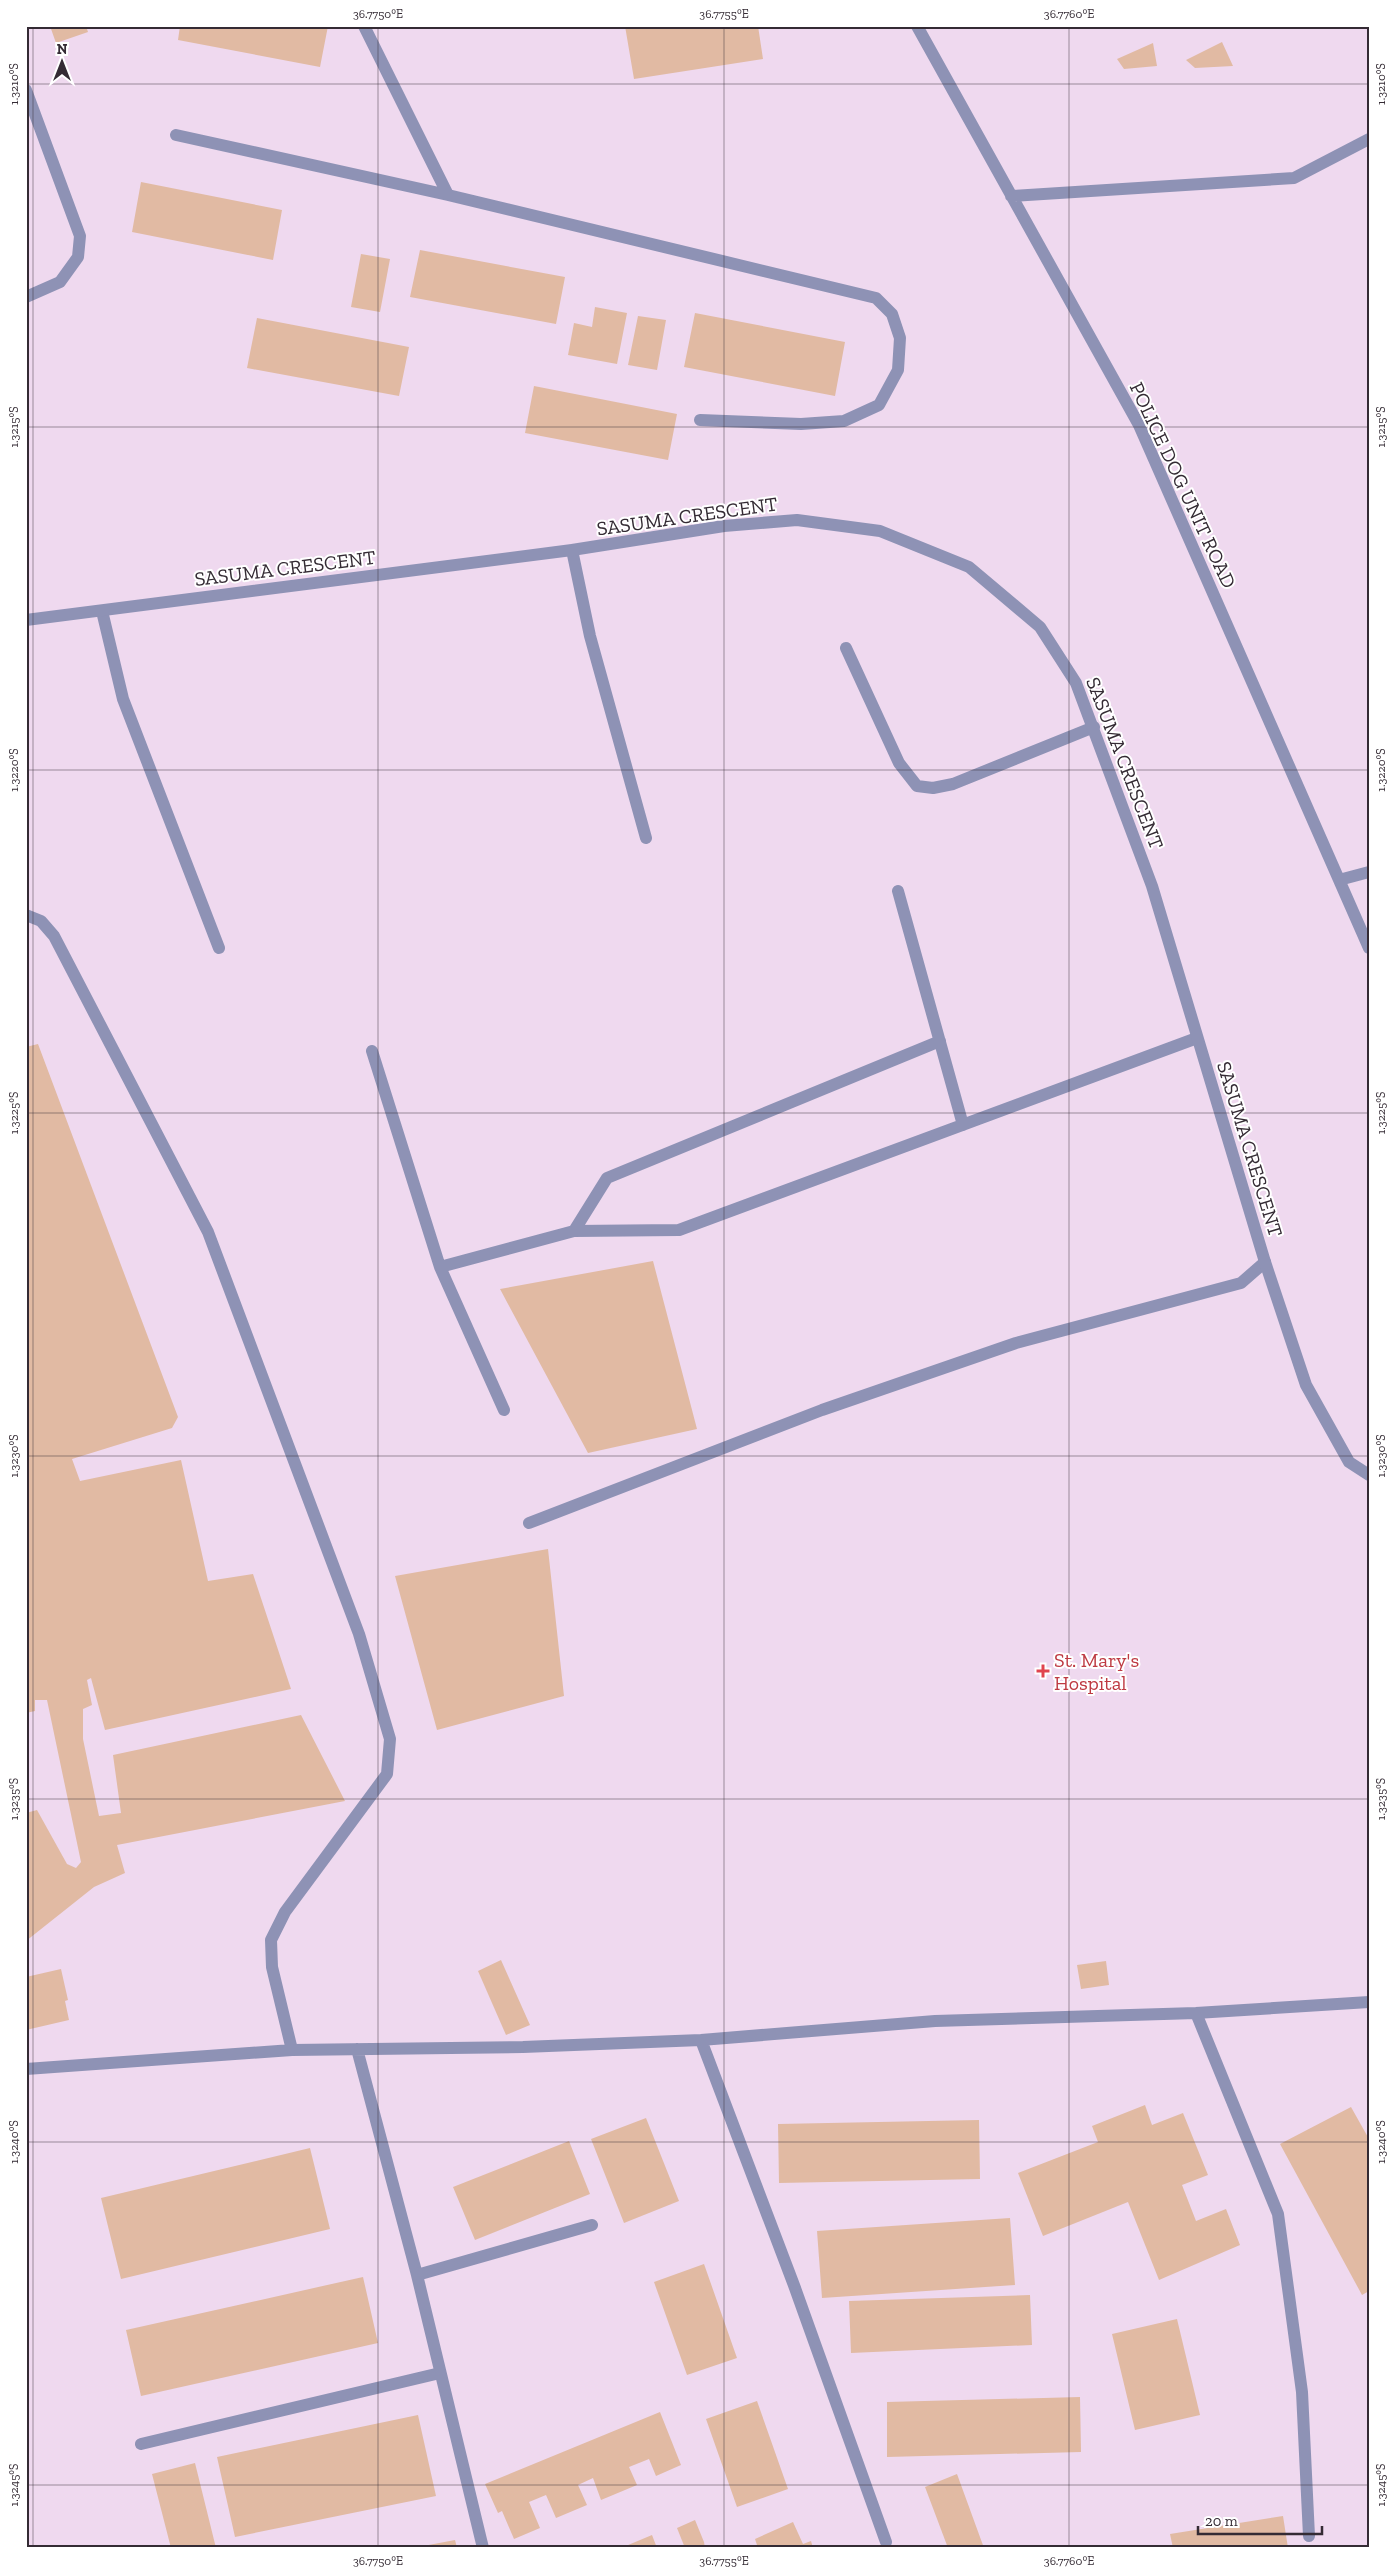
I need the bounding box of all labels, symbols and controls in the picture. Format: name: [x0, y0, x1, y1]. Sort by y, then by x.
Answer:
text: 36.7750°E: [353, 7, 403, 21]
text: 36.7755°E: [699, 7, 749, 21]
text: 36.7760°E: [1044, 7, 1094, 21]
north arrow: [38, 38, 88, 88]
text: N: [57, 41, 68, 58]
text: 1.3210°S: [7, 63, 21, 105]
text: 1.3210°S: [1374, 63, 1388, 105]
street label: POLICE DOG UNIT ROAD: [1125, 378, 1241, 592]
text: 1.3215°S: [7, 406, 21, 448]
text: 1.3215°S: [1374, 406, 1388, 448]
street label: SASUMA CRESCENT: [595, 491, 779, 541]
street label: SASUMA CRESCENT: [193, 545, 377, 591]
street label: SASUMA CRESCENT: [1081, 674, 1169, 852]
text: 1.3220°S: [7, 748, 21, 792]
text: 1.3220°S: [1374, 748, 1388, 792]
street label: SASUMA CRESCENT: [1212, 1058, 1288, 1240]
text: 1.3225°S: [7, 1092, 21, 1134]
text: 1.3225°S: [1374, 1092, 1388, 1134]
text: 1.3230°S: [7, 1434, 21, 1478]
text: 1.3230°S: [1374, 1434, 1388, 1478]
place label: St. Mary's Hospital: [1054, 1648, 1139, 1695]
marker: St. Mary's Hospital: [1036, 1664, 1050, 1678]
text: 1.3235°S: [7, 1778, 21, 1820]
text: 1.3235°S: [1374, 1778, 1388, 1820]
text: 1.3240°S: [7, 2120, 21, 2164]
text: 1.3240°S: [1374, 2120, 1388, 2164]
text: 1.3245°S: [7, 2464, 21, 2506]
text: 1.3245°S: [1374, 2464, 1388, 2506]
scale bar: [1198, 2504, 1321, 2536]
text: 20 m: [1205, 2512, 1238, 2530]
text: 36.7750°E: [353, 2554, 403, 2568]
text: 36.7755°E: [699, 2554, 749, 2568]
text: 36.7760°E: [1044, 2554, 1094, 2568]

